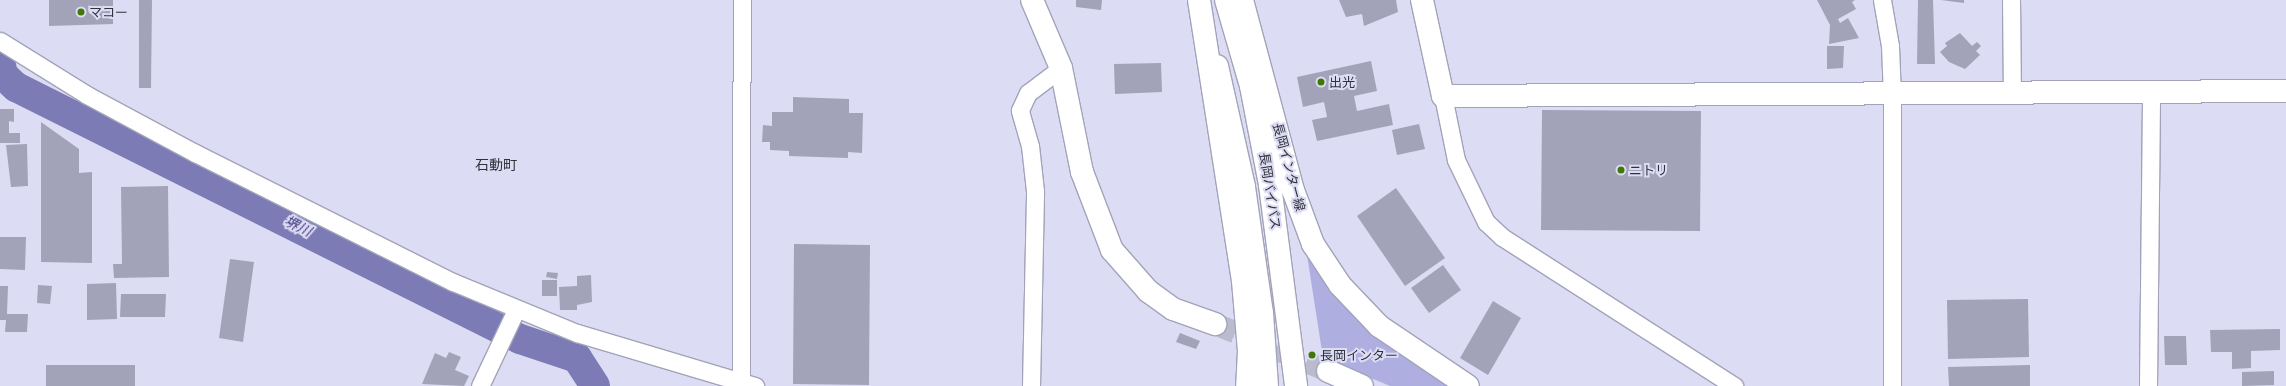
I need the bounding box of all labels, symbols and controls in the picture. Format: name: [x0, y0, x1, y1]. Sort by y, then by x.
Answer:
place label: マコー: [89, 4, 128, 20]
marker: マコー: [76, 7, 86, 17]
place label: 出光: [1329, 74, 1355, 90]
marker: 出光: [1316, 77, 1326, 87]
street label: 長岡インター線: [1270, 121, 1308, 213]
street label: 長岡バイパス: [1256, 151, 1284, 231]
district label: 石動町: [475, 157, 517, 173]
place label: ニトリ: [1629, 162, 1668, 178]
marker: ニトリ: [1616, 165, 1626, 175]
water label: 堺川: [282, 212, 314, 240]
place label: 長岡インター: [1320, 347, 1398, 363]
marker: 長岡インター: [1307, 350, 1317, 360]

